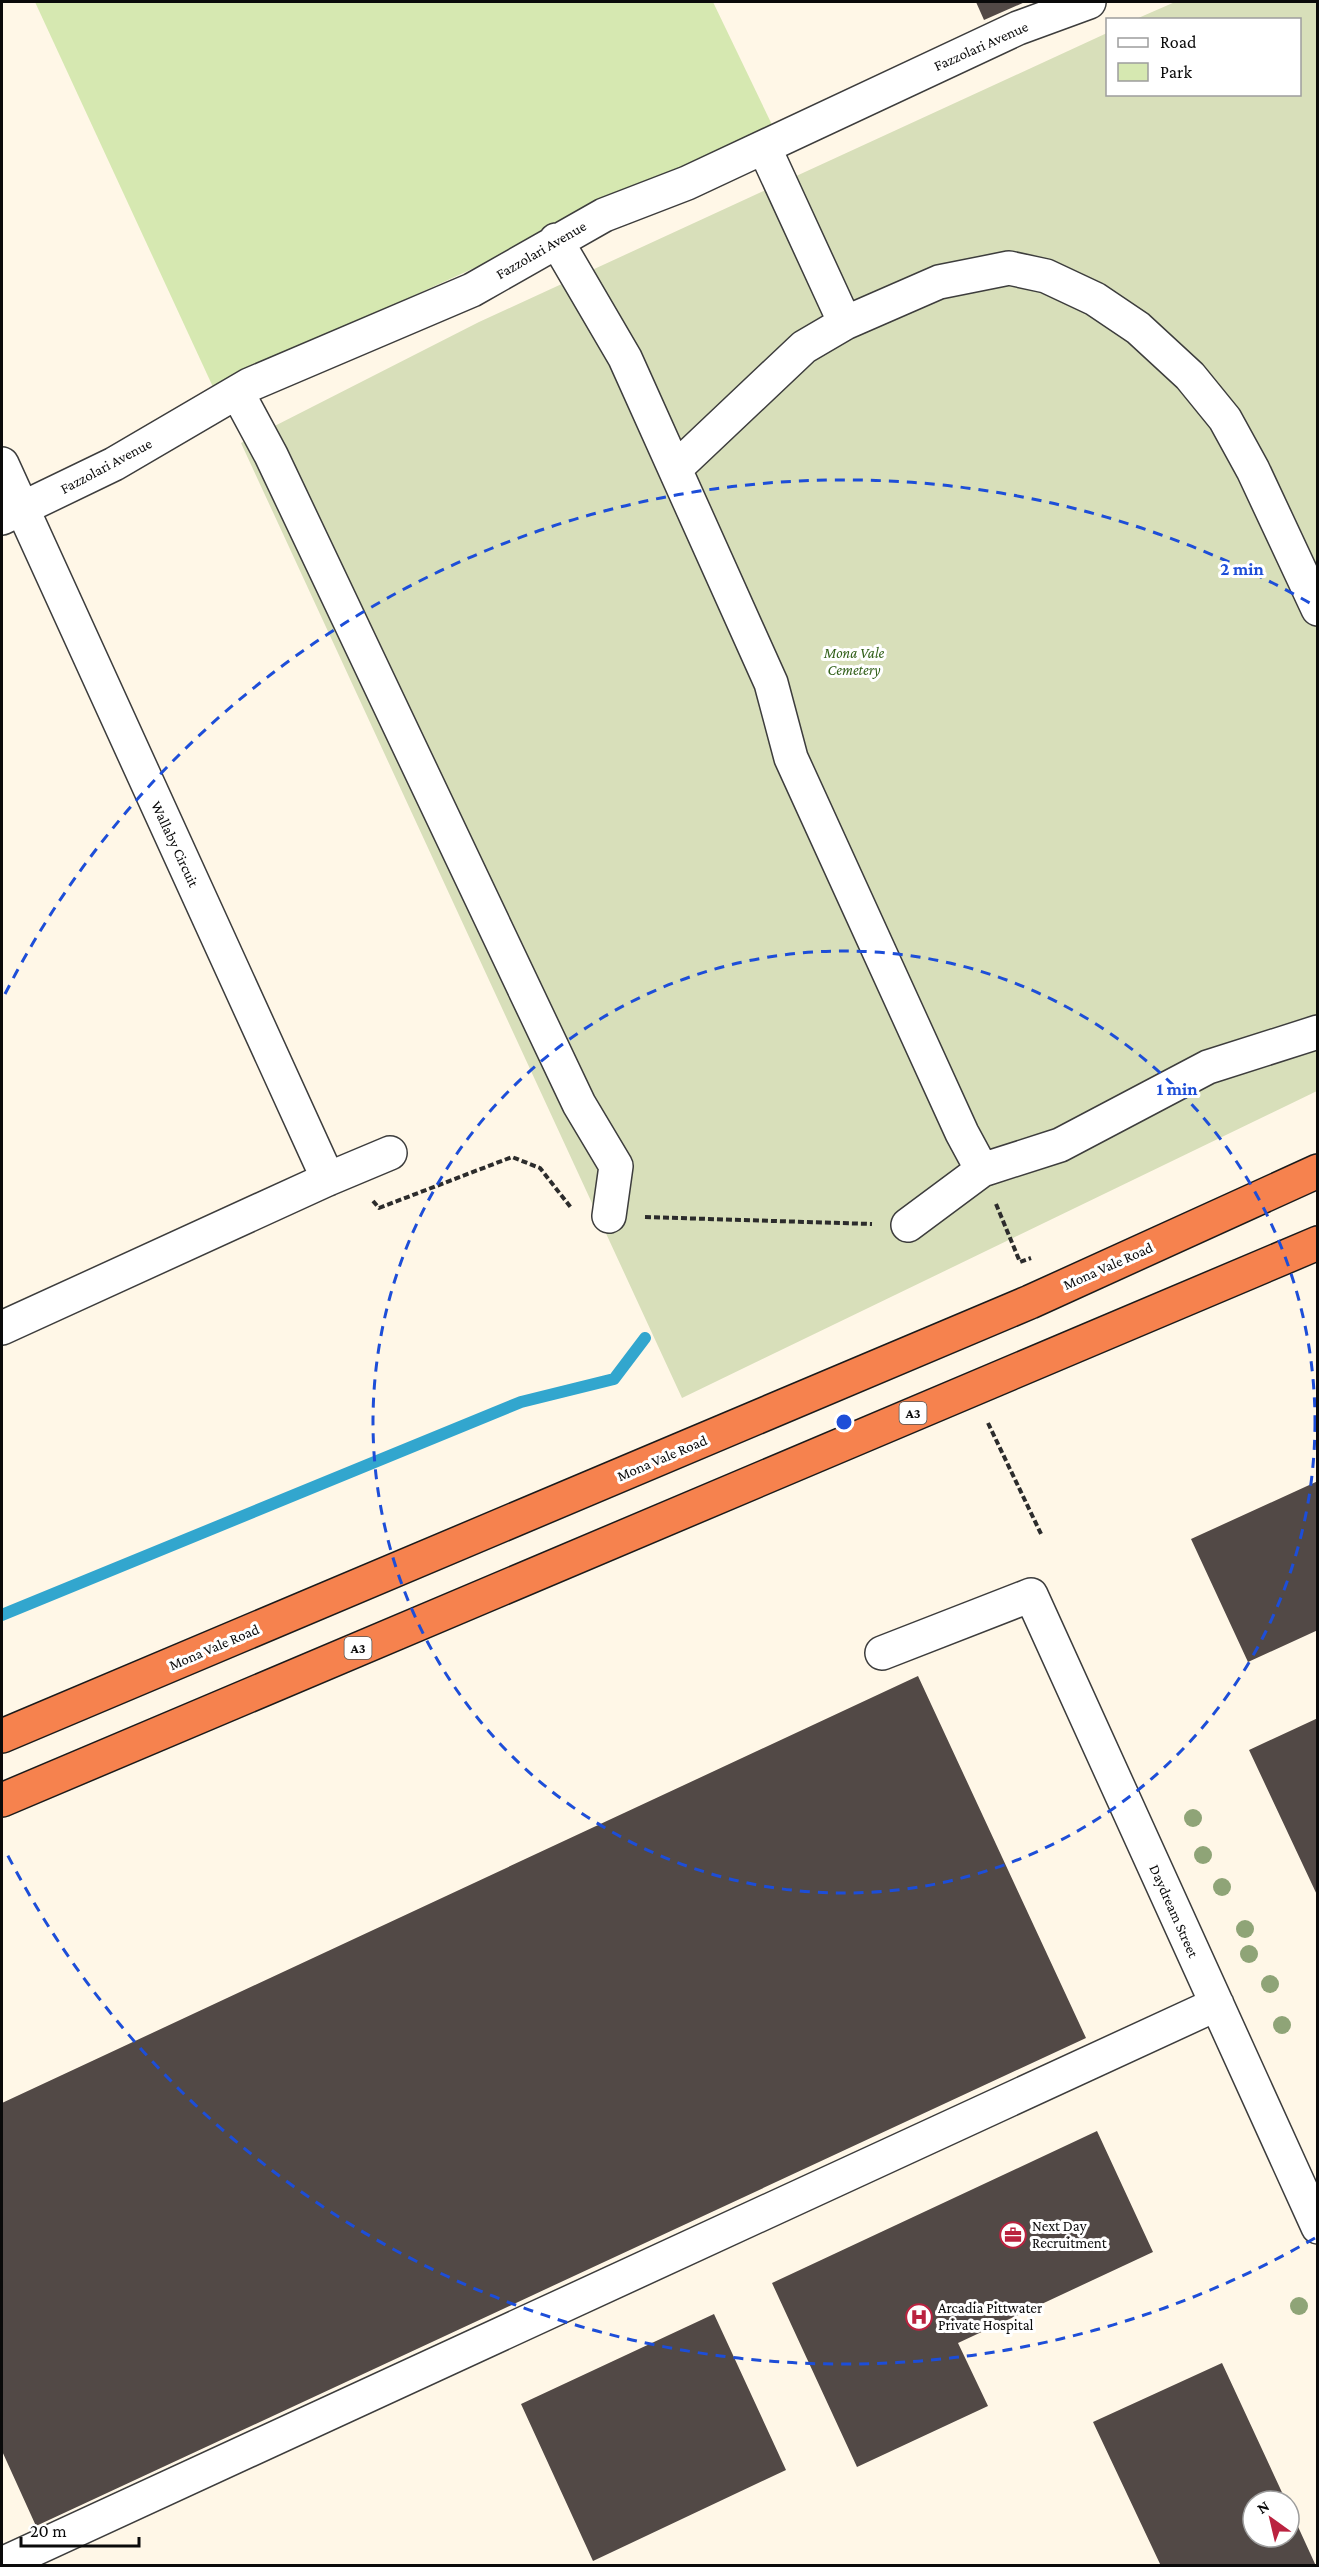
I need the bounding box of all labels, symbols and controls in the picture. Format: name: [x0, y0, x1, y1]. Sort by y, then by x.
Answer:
street label: Fazzolari Avenue: [931, 18, 1031, 74]
legend: [1106, 18, 1301, 96]
text: Road: [1160, 32, 1197, 52]
text: Park: [1160, 62, 1192, 82]
street label: Fazzolari Avenue: [493, 218, 589, 282]
street label: Fazzolari Avenue: [58, 435, 155, 497]
text: 2 min: [1220, 559, 1264, 579]
park label: Mona Vale Cemetery: [823, 645, 885, 679]
street label: Wallaby Circuit: [147, 798, 202, 891]
text: 1 min: [1157, 1079, 1198, 1099]
street label: Mona Vale Road: [1061, 1239, 1155, 1293]
road number: A3: [900, 1402, 926, 1424]
centre of rings: [834, 1412, 854, 1432]
street label: Mona Vale Road: [615, 1432, 710, 1484]
street label: Mona Vale Road: [167, 1621, 262, 1673]
road number: A3: [344, 1637, 372, 1659]
street label: Daydream Street: [1145, 1862, 1202, 1961]
place label: Next Day Recruitment: [1032, 2218, 1108, 2251]
office icon: Next Day Recruitment: [998, 2220, 1028, 2250]
place label: Arcadia Pittwater Private Hospital: [938, 2300, 1043, 2334]
hospital icon: Arcadia Pittwater Private Hospital: [904, 2302, 934, 2332]
north arrow: [1241, 2489, 1301, 2549]
text: N: [1254, 2497, 1272, 2517]
scale bar: [21, 2510, 140, 2548]
text: 20 m: [30, 2521, 67, 2541]

